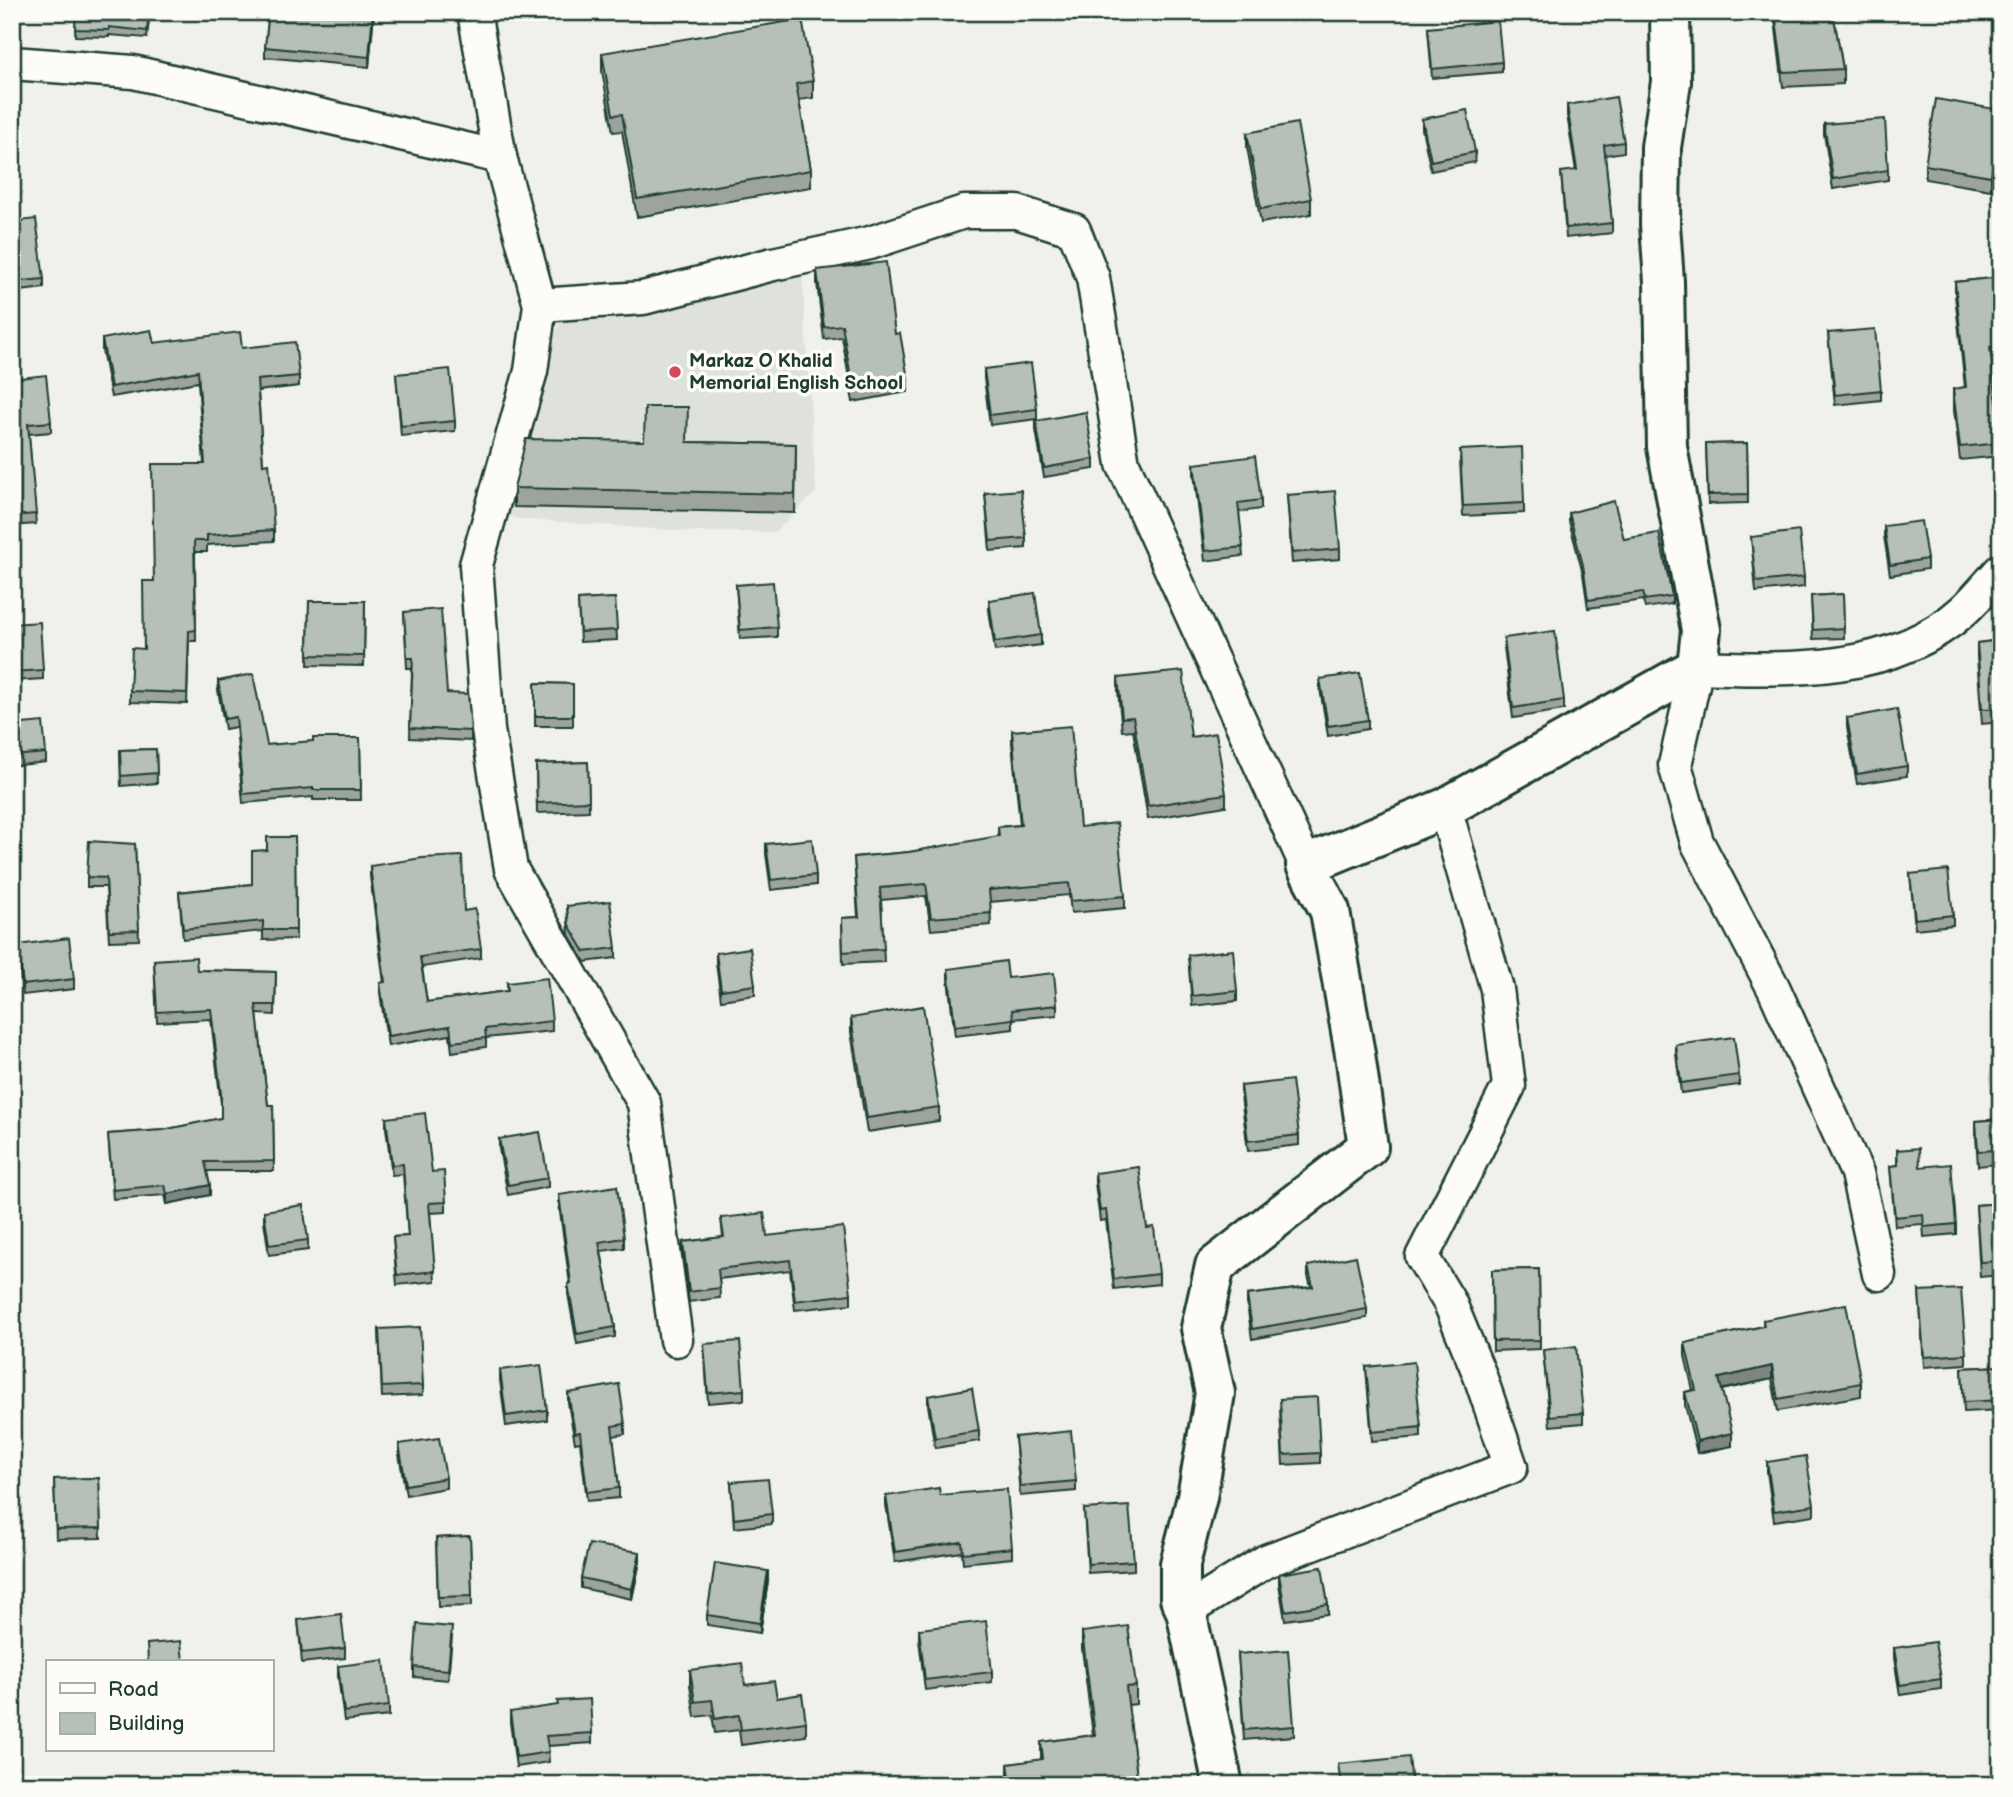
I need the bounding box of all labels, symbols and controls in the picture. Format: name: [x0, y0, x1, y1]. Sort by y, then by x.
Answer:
place label: Markaz O Khalid Memorial English School: [689, 350, 903, 395]
marker: Markaz O Khalid Memorial English School: [667, 364, 683, 380]
legend: [46, 1660, 273, 1752]
text: Road: [108, 1677, 159, 1702]
text: Building: [108, 1711, 184, 1736]

